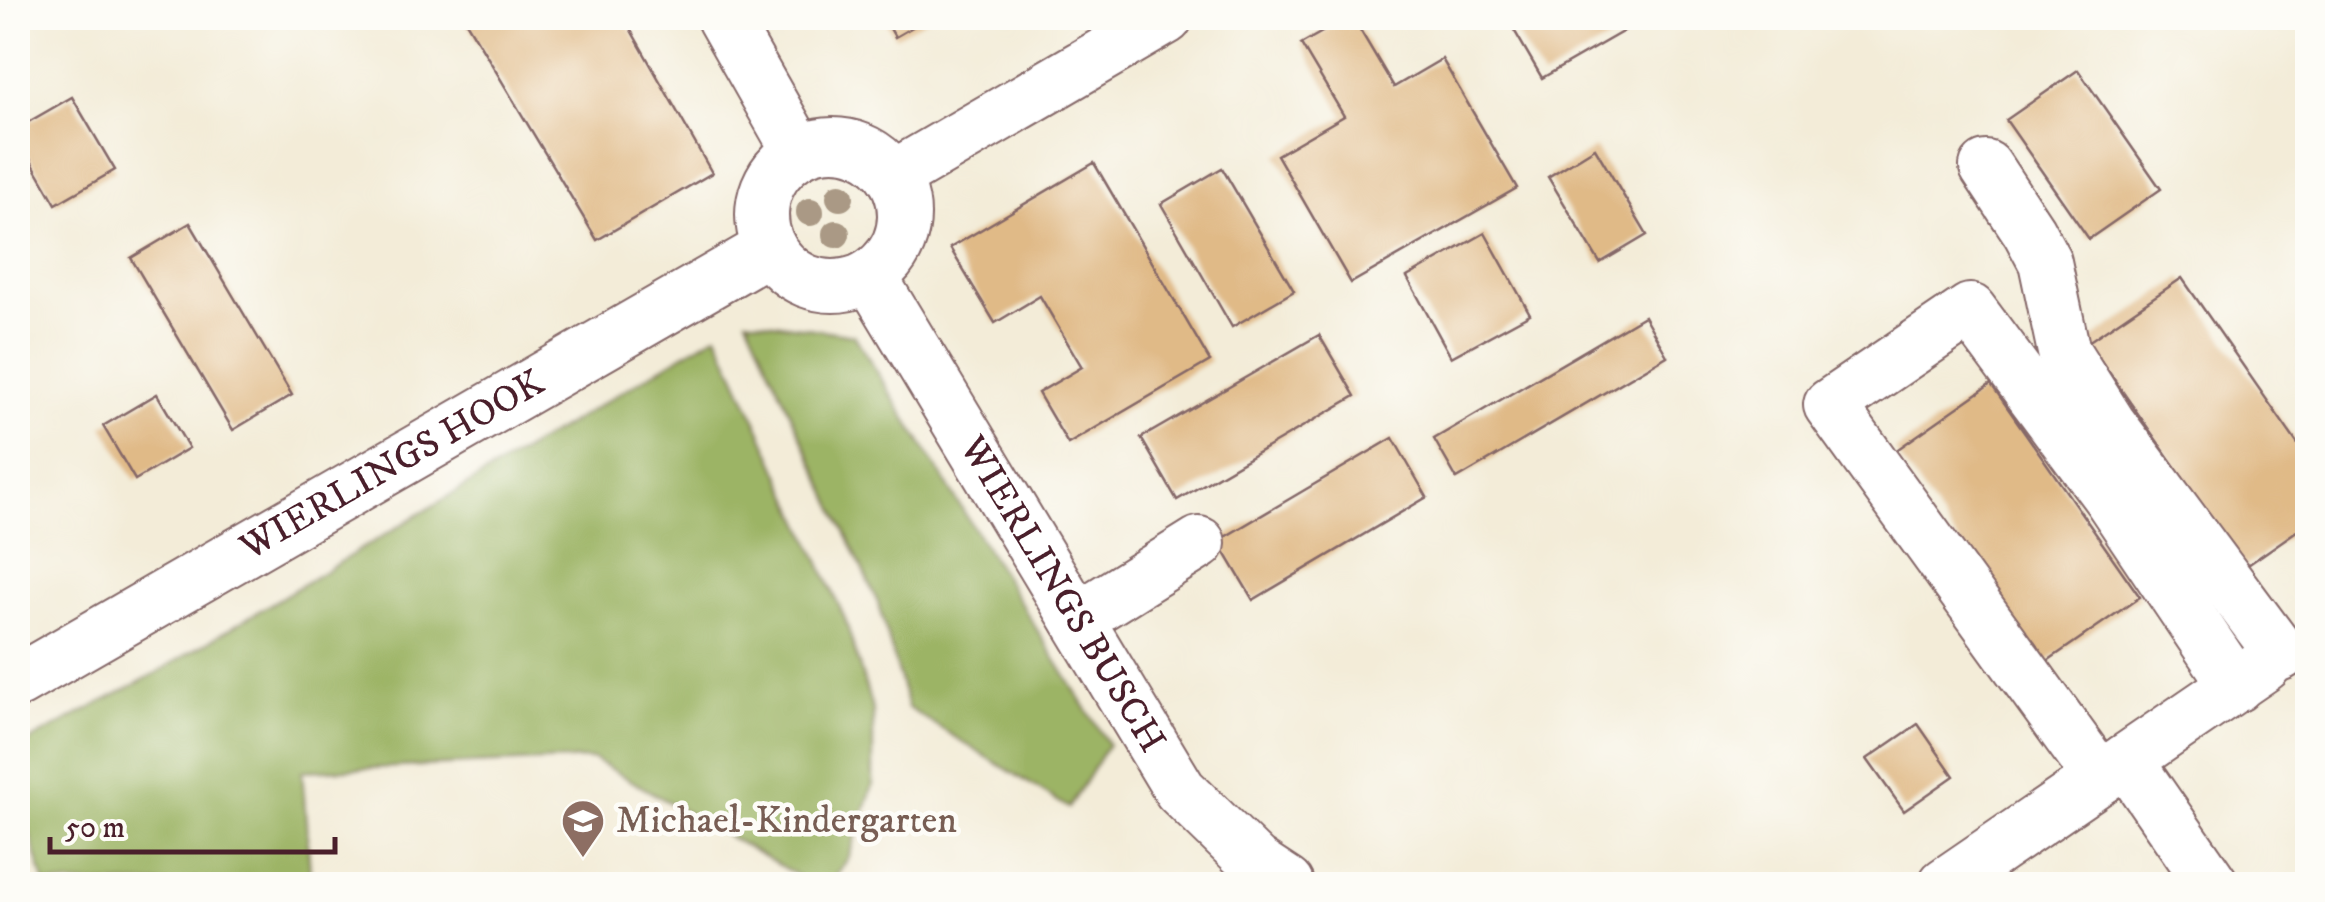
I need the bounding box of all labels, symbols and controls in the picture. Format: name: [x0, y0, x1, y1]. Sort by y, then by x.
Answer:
street label: WIERLINGS HOOK: [231, 359, 553, 572]
street label: WIERLINGS BUSCH: [948, 427, 1176, 762]
scale bar: [50, 792, 335, 854]
place label: Michael-Kindergarten: [616, 797, 957, 845]
school or university icon: Michael-Kindergarten: [560, 798, 606, 859]
text: 50 m: [65, 810, 125, 847]

